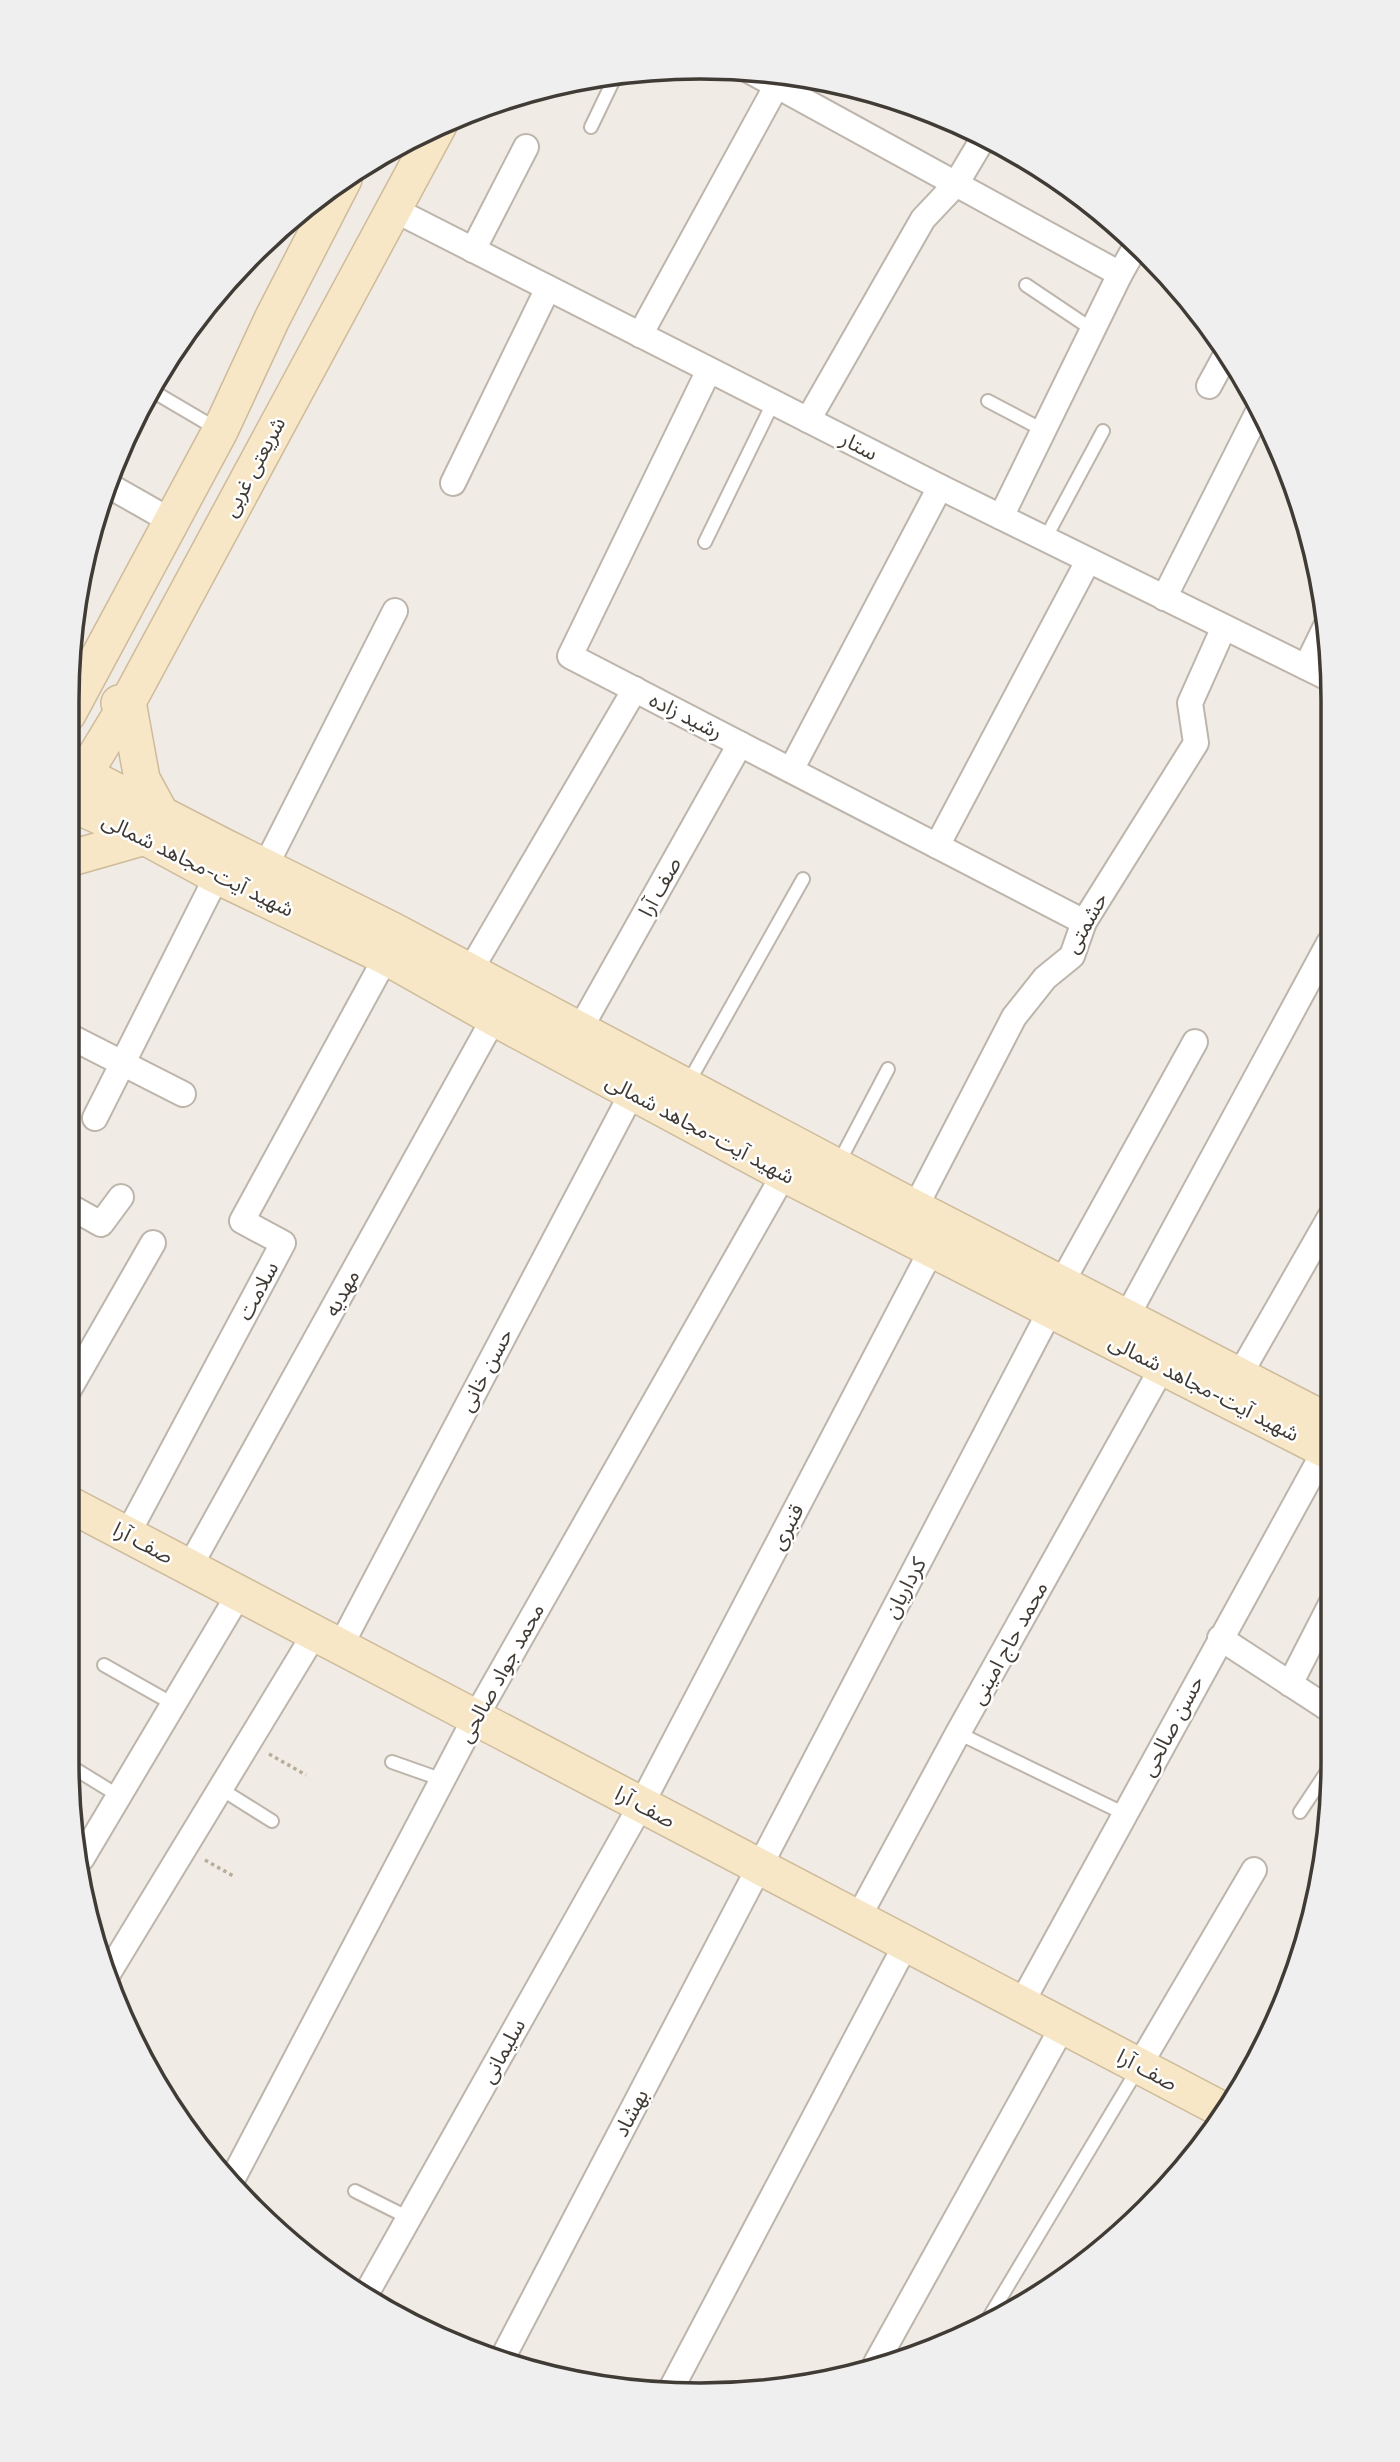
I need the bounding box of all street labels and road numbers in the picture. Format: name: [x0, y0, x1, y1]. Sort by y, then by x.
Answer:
street label: شریعتی غربی: [216, 412, 291, 521]
street label: ستار: [835, 424, 882, 466]
street label: رشید زاده: [645, 686, 727, 745]
street label: شهید آیت-مجاهد شمالی: [98, 806, 299, 923]
street label: صف آرا: [632, 852, 687, 922]
street label: حشمتی: [1058, 888, 1113, 958]
street label: شهید آیت-مجاهد شمالی: [601, 1067, 799, 1190]
street label: سلامت: [231, 1257, 284, 1325]
street label: مهدیه: [318, 1265, 365, 1321]
street label: حسن خانی: [452, 1323, 519, 1416]
street label: شهید آیت-مجاهد شمالی: [1105, 1328, 1304, 1447]
street label: قنبری: [763, 1499, 810, 1554]
street label: صف آرا: [108, 1515, 178, 1570]
street label: کرداریان: [877, 1552, 932, 1623]
street label: محمد حاج امینی: [964, 1576, 1055, 1710]
street label: محمد جواد صالحی: [451, 1598, 550, 1747]
street label: حسن صالحی: [1134, 1671, 1209, 1781]
street label: صف آرا: [610, 1779, 680, 1834]
street label: سلیمانی: [474, 2014, 531, 2088]
street label: صف آرا: [1112, 2042, 1182, 2097]
street label: بهشاد: [607, 2084, 654, 2141]

